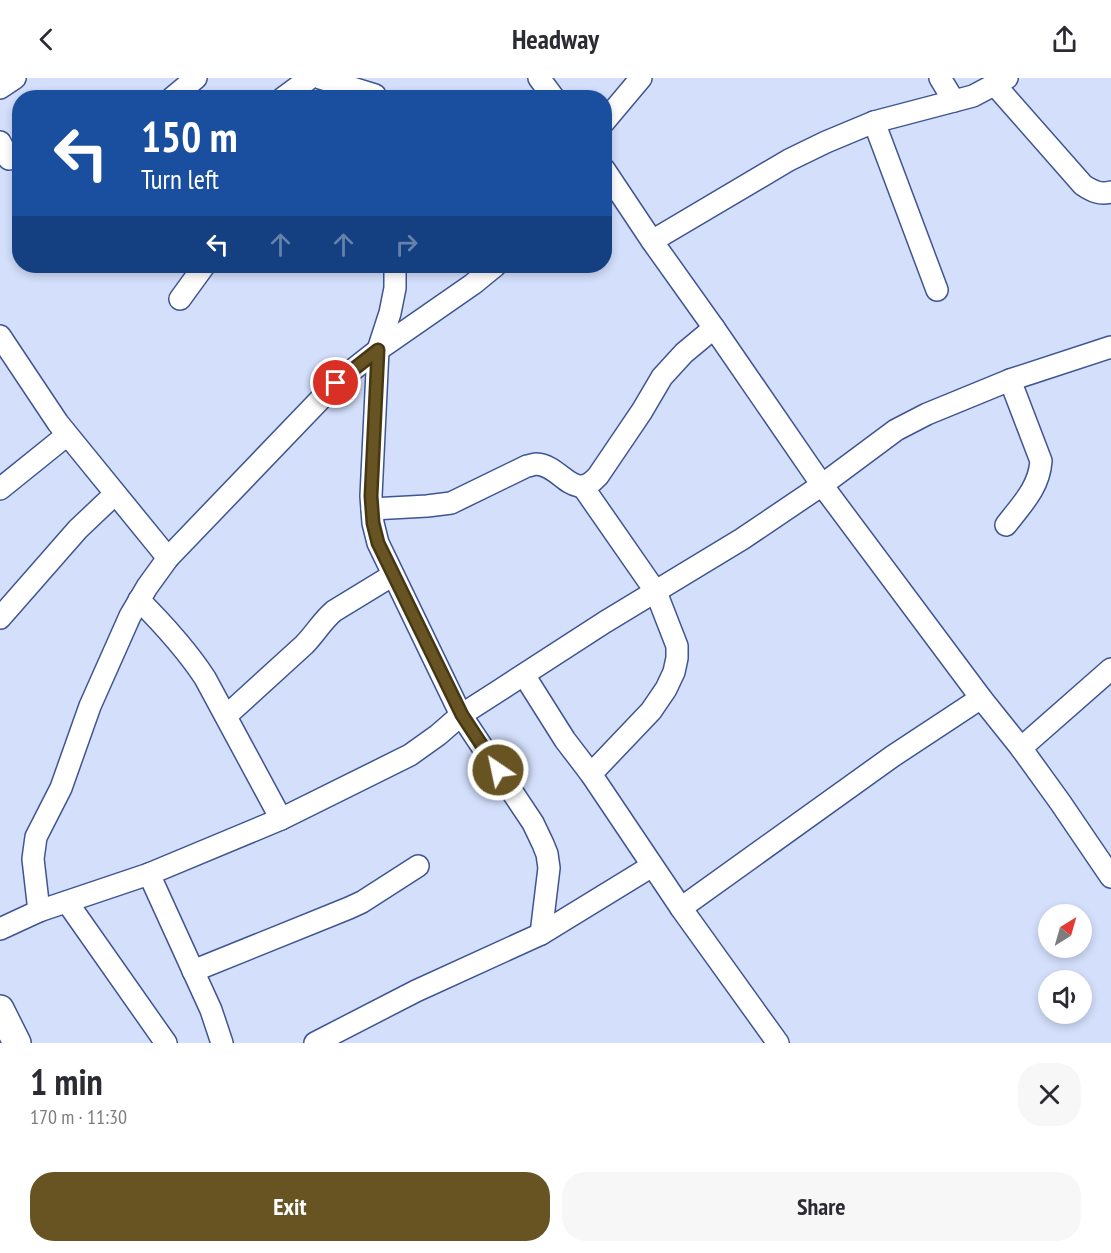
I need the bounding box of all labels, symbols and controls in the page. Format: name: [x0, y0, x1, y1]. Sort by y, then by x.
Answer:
text: Headway: [512, 22, 599, 56]
icon: back: [30, 23, 63, 56]
icon: share: [1048, 23, 1081, 56]
text: 150 m: [141, 109, 238, 164]
icon: left: [42, 114, 120, 192]
text: Turn left: [141, 162, 219, 196]
icon: left: [201, 228, 234, 261]
icon: ahead: [264, 228, 297, 261]
icon: ahead: [327, 228, 360, 261]
icon: right: [390, 228, 423, 261]
pin: [310, 357, 361, 408]
icon: arrive: [319, 366, 352, 399]
position arrow: [466, 738, 530, 802]
north arrow: [1038, 904, 1092, 958]
map controls: [1038, 904, 1092, 1024]
button: sound: [1038, 970, 1092, 1024]
text: 1 min: [30, 1058, 103, 1105]
button: close: [1018, 1063, 1081, 1126]
text: 170 m · 11:30: [30, 1104, 127, 1130]
button: Exit: [30, 1172, 550, 1241]
button: Share: [562, 1172, 1081, 1241]

